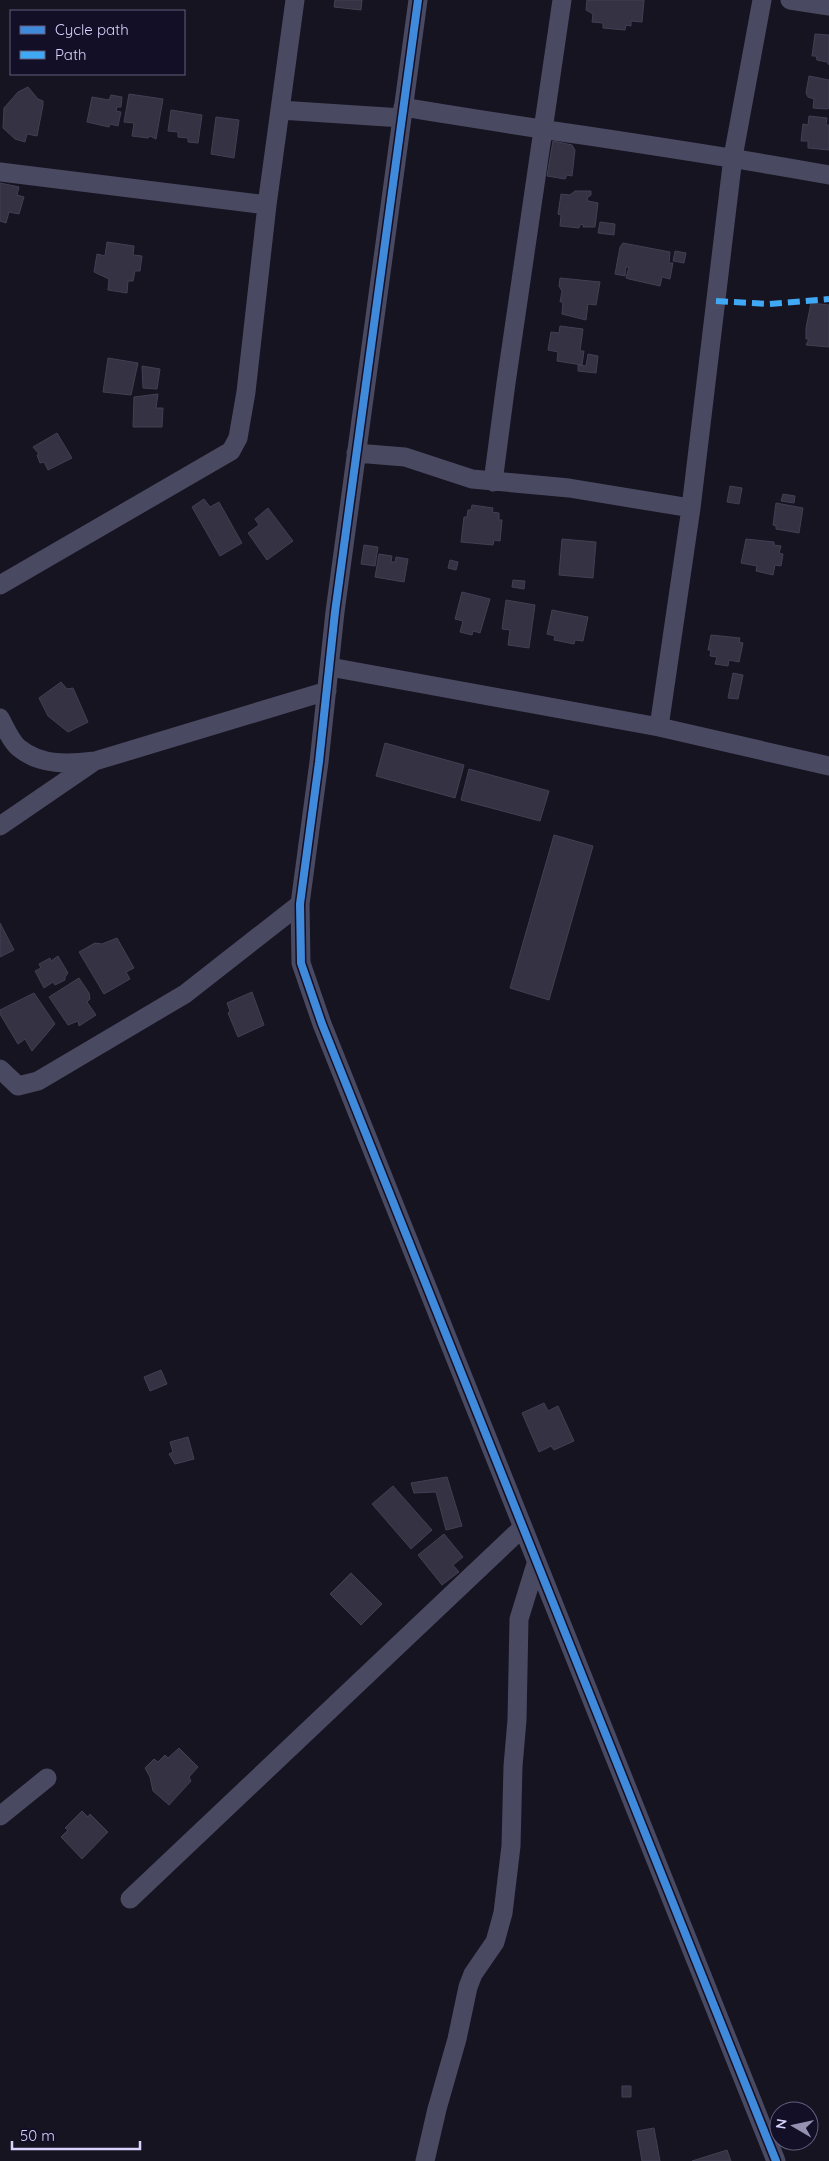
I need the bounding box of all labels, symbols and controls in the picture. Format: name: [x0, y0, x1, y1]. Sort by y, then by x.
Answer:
legend: [10, 10, 185, 75]
text: Cycle path: [55, 20, 129, 39]
text: Path: [55, 45, 87, 64]
north arrow: [769, 2101, 819, 2151]
text: N: [771, 2117, 791, 2130]
scale bar: [12, 2118, 140, 2150]
text: 50 m: [20, 2126, 55, 2145]

